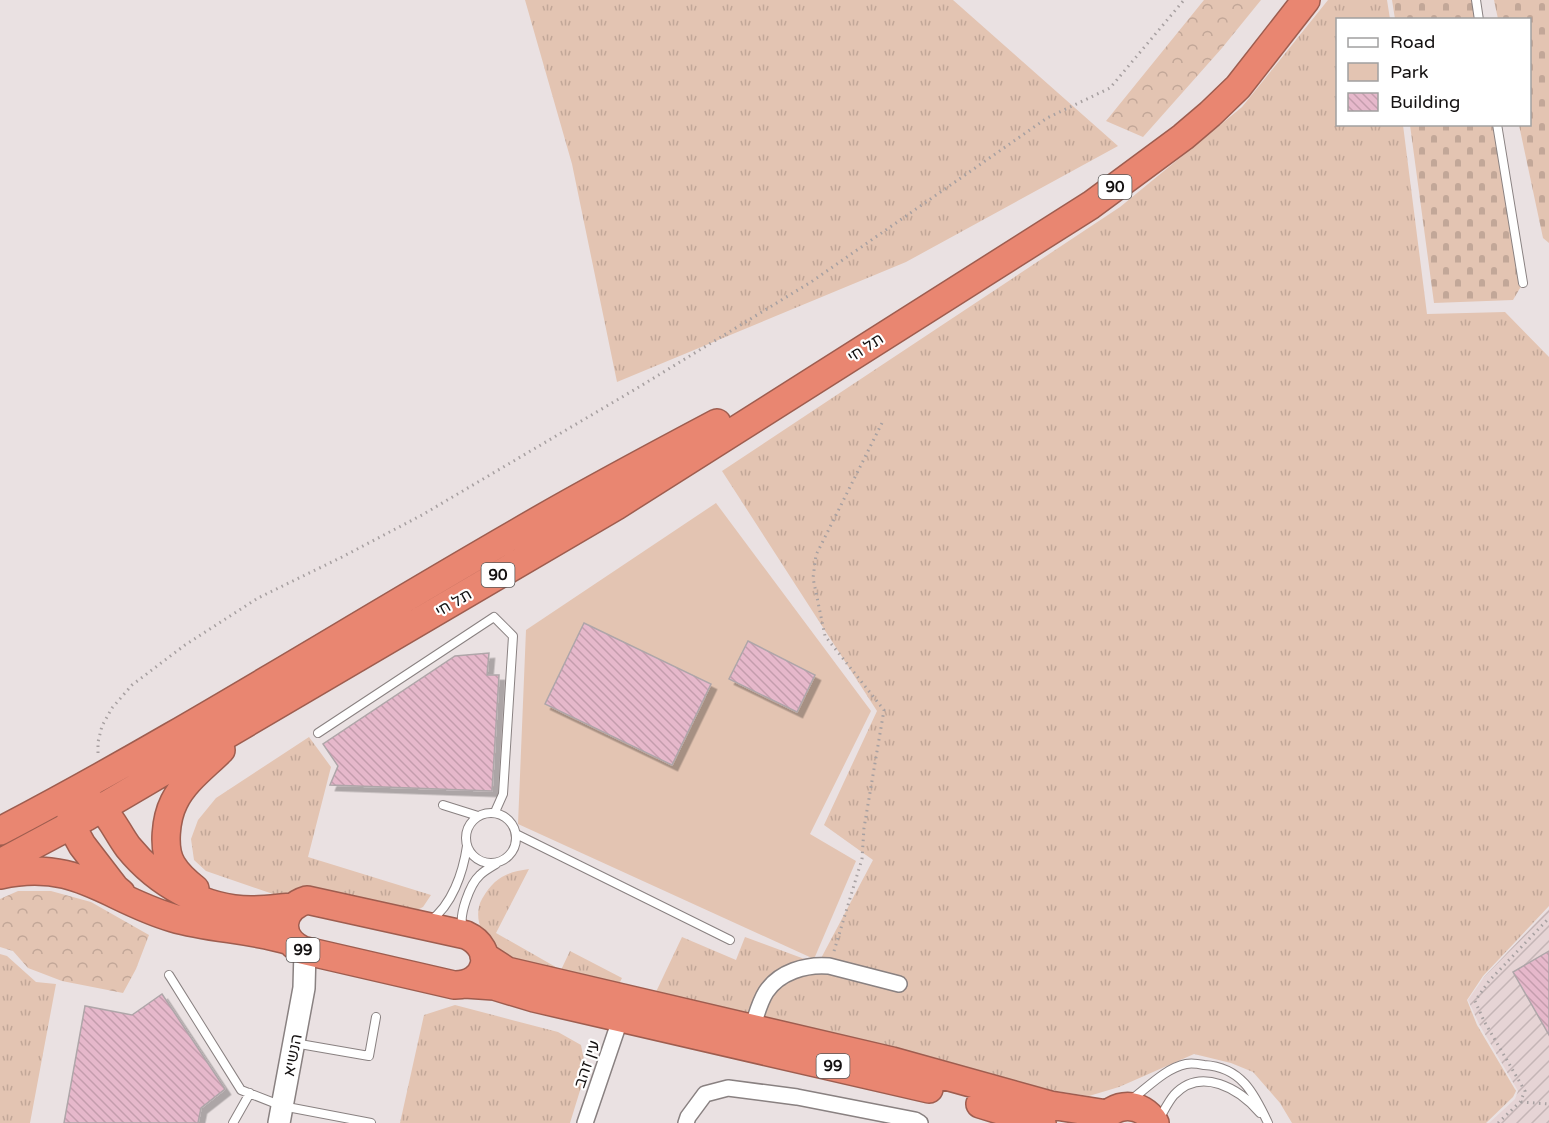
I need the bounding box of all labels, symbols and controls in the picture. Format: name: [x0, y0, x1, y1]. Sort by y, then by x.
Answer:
legend: [1336, 18, 1531, 126]
text: Road: [1390, 31, 1435, 53]
text: Park: [1390, 61, 1429, 83]
text: Building: [1390, 91, 1460, 113]
road number: 90: [1098, 175, 1132, 199]
street label: תל חי: [844, 329, 887, 367]
road number: 90: [482, 563, 514, 587]
street label: תל חי: [432, 584, 475, 621]
road number: 99: [286, 938, 320, 962]
street label: הנשיא: [279, 1032, 307, 1078]
street label: עין זהב: [569, 1038, 604, 1091]
road number: 99: [816, 1054, 850, 1078]

